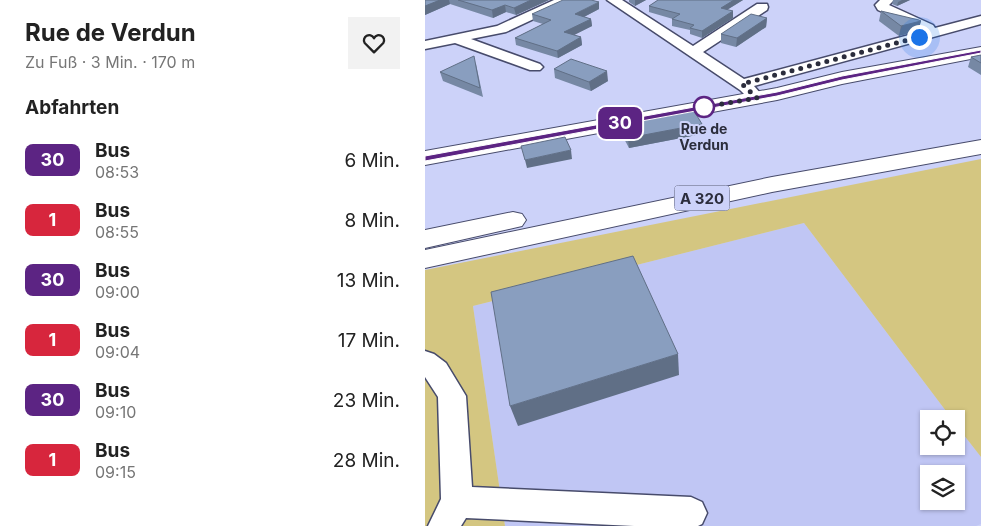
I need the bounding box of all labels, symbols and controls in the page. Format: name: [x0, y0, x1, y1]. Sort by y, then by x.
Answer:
button: heart: [348, 17, 400, 69]
text: Rue de Verdun: [25, 18, 196, 47]
your location: [907, 25, 932, 50]
text: Zu Fuß · 3 Min. · 170 m: [25, 52, 195, 72]
text: Abfahrten: [25, 96, 119, 119]
marker: Rue de Verdun: [693, 96, 715, 118]
line badge: 30: [597, 107, 643, 139]
text: 30: [608, 112, 632, 133]
place label: Rue de Verdun: [679, 120, 729, 153]
text: Bus: [95, 139, 130, 162]
text: 30: [41, 149, 64, 170]
text: 6 Min.: [344, 149, 400, 172]
text: 08:53: [95, 162, 139, 182]
road number: A 320: [675, 186, 729, 210]
text: Bus: [95, 199, 130, 222]
text: 1: [49, 209, 56, 230]
text: 8 Min.: [344, 209, 400, 232]
text: 08:55: [95, 222, 139, 242]
text: Bus: [95, 259, 130, 282]
text: 30: [41, 269, 64, 290]
text: 13 Min.: [337, 269, 400, 292]
text: 09:00: [95, 282, 140, 302]
text: Bus: [95, 319, 130, 342]
text: 1: [49, 329, 56, 350]
text: 17 Min.: [338, 329, 400, 352]
text: 09:04: [95, 342, 140, 362]
text: Bus: [95, 379, 130, 402]
text: 30: [41, 389, 64, 410]
text: 23 Min.: [333, 389, 400, 412]
text: 09:10: [95, 402, 136, 422]
map controls: [920, 410, 965, 510]
button: locate: [920, 410, 965, 455]
text: Bus: [95, 439, 130, 462]
text: 1: [49, 449, 56, 470]
text: 28 Min.: [333, 449, 400, 472]
text: 09:15: [95, 462, 136, 482]
button: layers: [920, 465, 965, 510]

